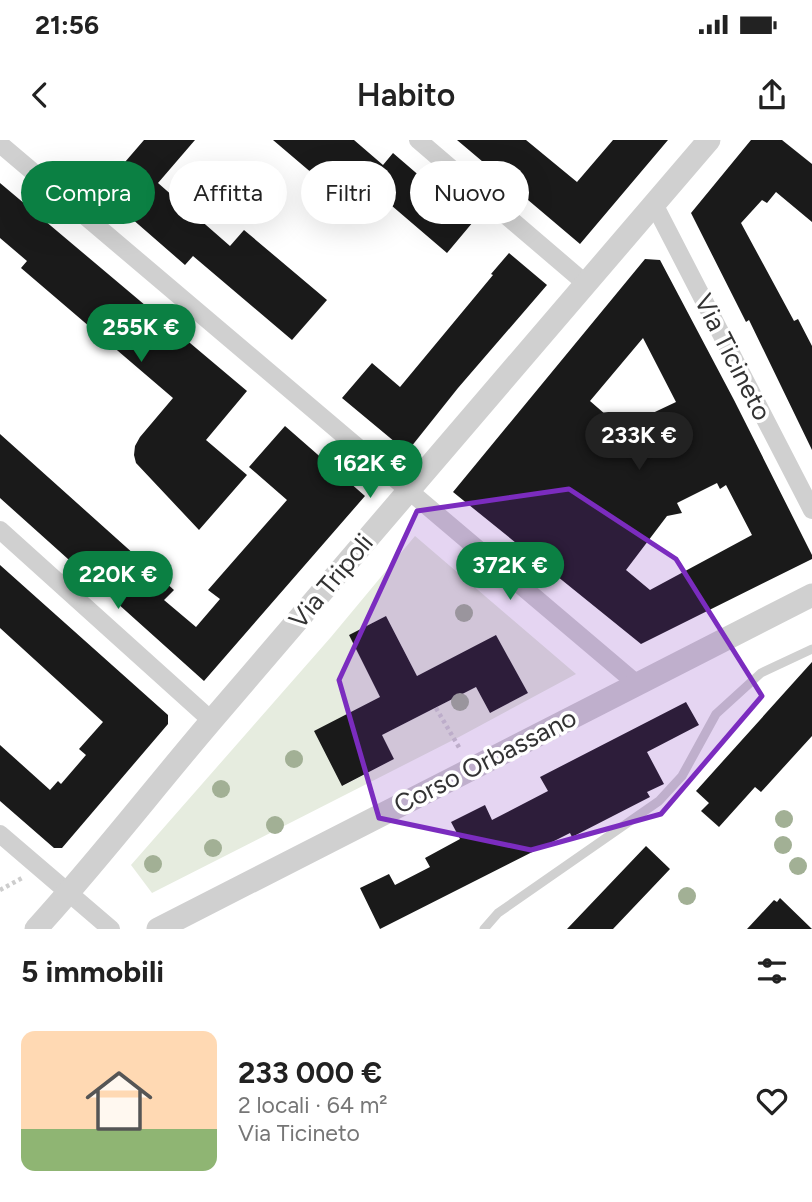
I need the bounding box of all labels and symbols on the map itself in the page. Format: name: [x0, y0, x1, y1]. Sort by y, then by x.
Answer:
street label: Via Ticineto: [687, 288, 779, 426]
pin: 255K €: [84, 304, 198, 364]
pin: 233K €: [582, 412, 696, 472]
pin: 162K €: [313, 440, 427, 500]
street label: Via Tripoli: [282, 527, 380, 635]
pin: 372K €: [453, 542, 567, 602]
pin: 220K €: [61, 552, 175, 611]
street label: Corso Orbassano: [388, 701, 582, 821]

